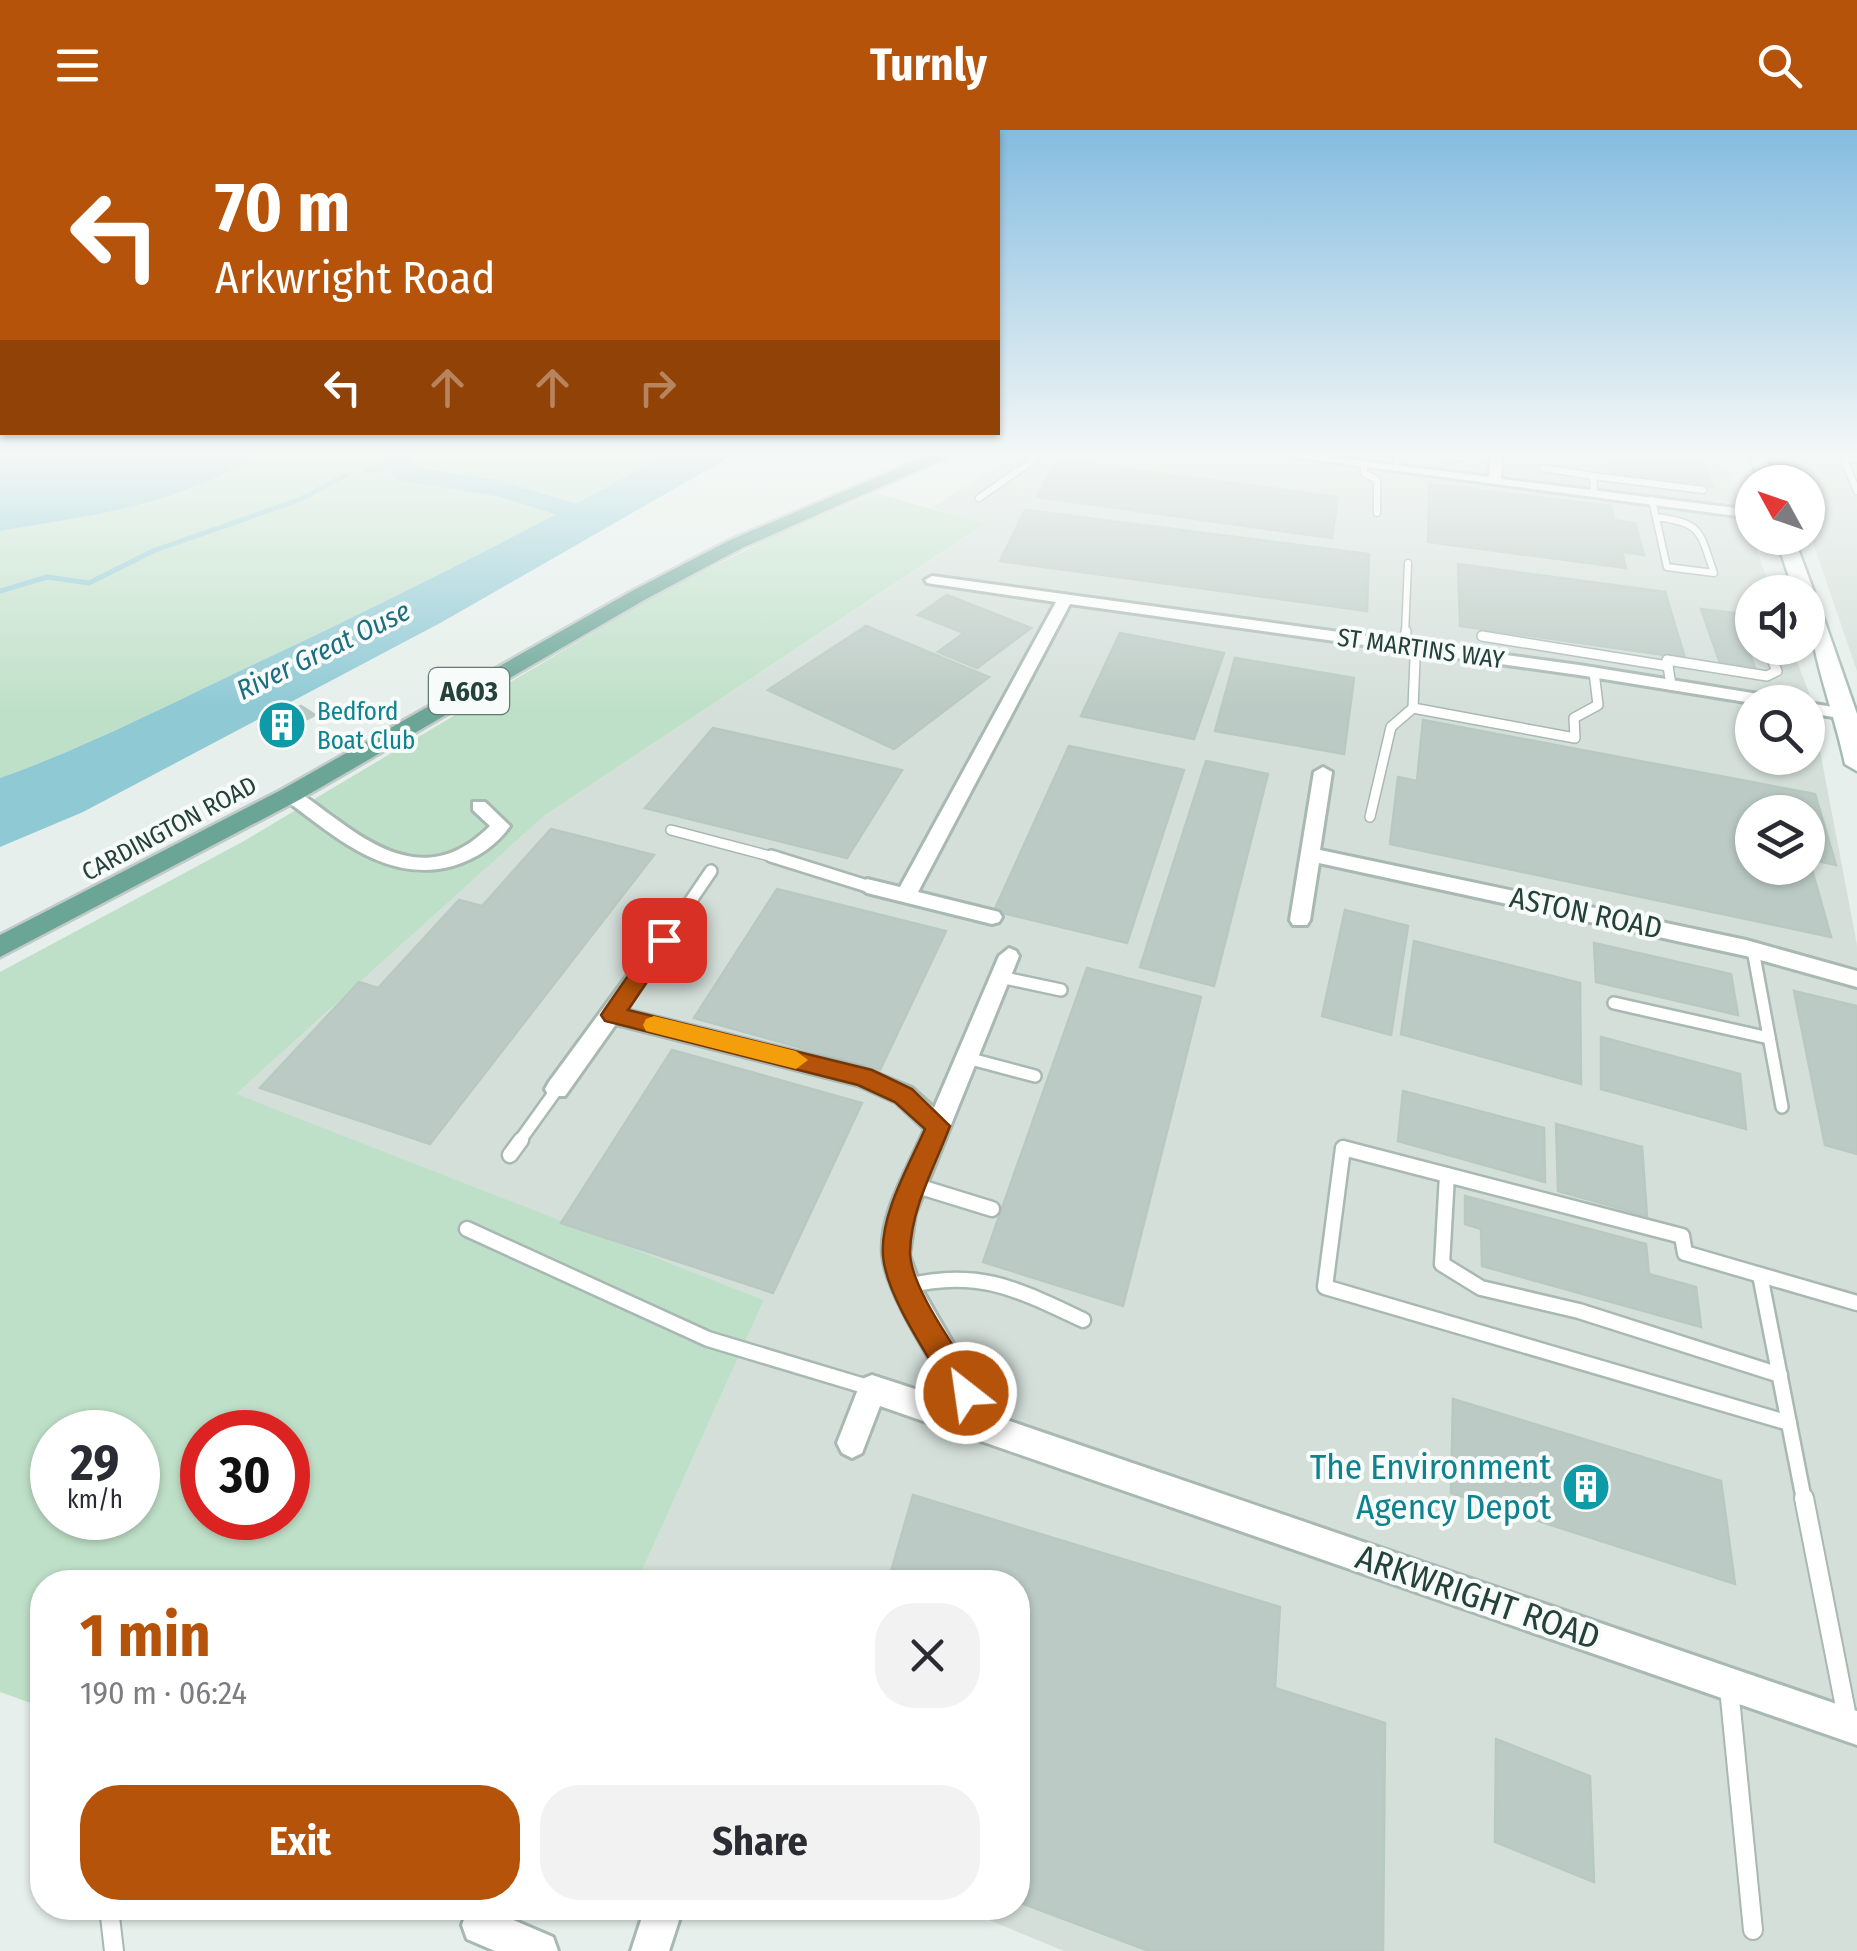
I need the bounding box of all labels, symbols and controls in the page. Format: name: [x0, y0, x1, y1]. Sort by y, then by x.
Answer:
icon: menu: [50, 38, 105, 93]
text: Turnly: [870, 38, 987, 92]
icon: search: [1752, 38, 1807, 93]
text: 70 m: [215, 166, 350, 250]
icon: left: [50, 170, 180, 300]
text: Arkwright Road: [215, 251, 495, 305]
icon: left: [315, 360, 370, 415]
icon: ahead: [420, 360, 475, 415]
icon: ahead: [525, 360, 580, 415]
icon: right: [630, 360, 685, 415]
north arrow: [1735, 465, 1825, 555]
map controls: [1735, 465, 1825, 885]
button: sound: [1735, 575, 1825, 665]
water label: River Great Ouse: [231, 594, 415, 707]
street label: ST MARTINS WAY: [1336, 622, 1507, 676]
road number: A603: [429, 668, 509, 714]
button: search: [1735, 685, 1825, 775]
place label: Bedford Boat Club: [317, 697, 415, 756]
building icon: Bedford Boat Club: [256, 699, 308, 751]
street label: CARDINGTON ROAD: [77, 770, 262, 888]
button: layers: [1735, 795, 1825, 885]
street label: ASTON ROAD: [1507, 879, 1665, 947]
pin: [622, 898, 707, 983]
icon: arrive: [637, 913, 692, 968]
position arrow: [914, 1341, 1018, 1445]
speed limit sign: 30: [180, 1410, 310, 1540]
text: 29: [71, 1433, 119, 1493]
place label: The Environment Agency Depot: [1310, 1446, 1552, 1528]
building icon: The Environment Agency Depot: [1560, 1461, 1612, 1513]
text: km/h: [67, 1485, 123, 1515]
street label: ARKWRIGHT ROAD: [1350, 1536, 1606, 1658]
text: 1 min: [80, 1600, 211, 1672]
button: close: [875, 1603, 980, 1708]
text: 190 m · 06:24: [80, 1674, 247, 1712]
button: Exit: [80, 1785, 520, 1900]
button: Share: [540, 1785, 980, 1900]

